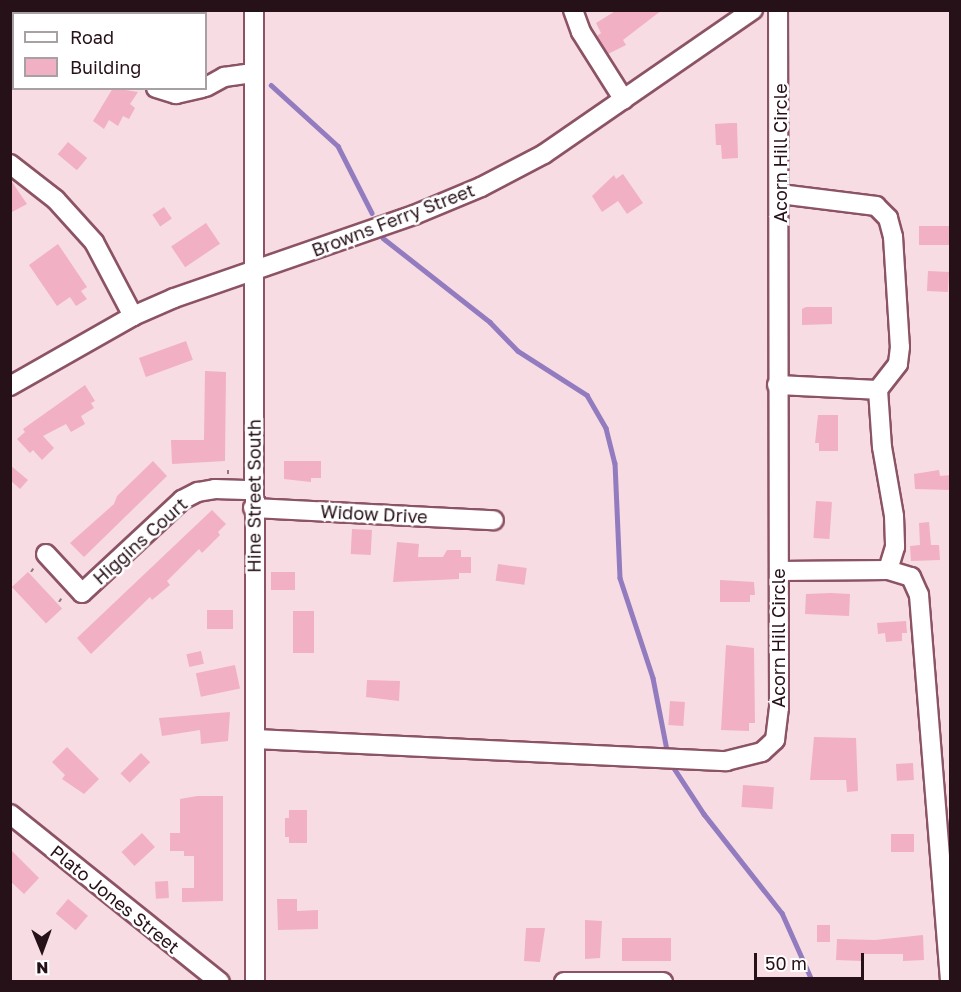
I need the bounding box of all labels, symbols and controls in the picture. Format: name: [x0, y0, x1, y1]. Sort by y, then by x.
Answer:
legend: [12, 12, 207, 90]
text: Road: [70, 26, 114, 48]
text: Building: [70, 56, 141, 78]
street label: Acorn Hill Circle: [769, 83, 791, 223]
street label: Browns Ferry Street: [309, 179, 477, 261]
street label: Hine Street South: [243, 419, 265, 573]
street label: Higgins Court: [89, 493, 191, 589]
street label: Widow Drive: [320, 500, 428, 528]
street label: Acorn Hill Circle: [767, 568, 789, 708]
street label: Plato Jones Street: [46, 840, 184, 958]
north arrow: [12, 920, 72, 980]
scale bar: [757, 941, 866, 979]
text: 50 m: [765, 952, 807, 974]
text: N: [36, 958, 49, 978]

